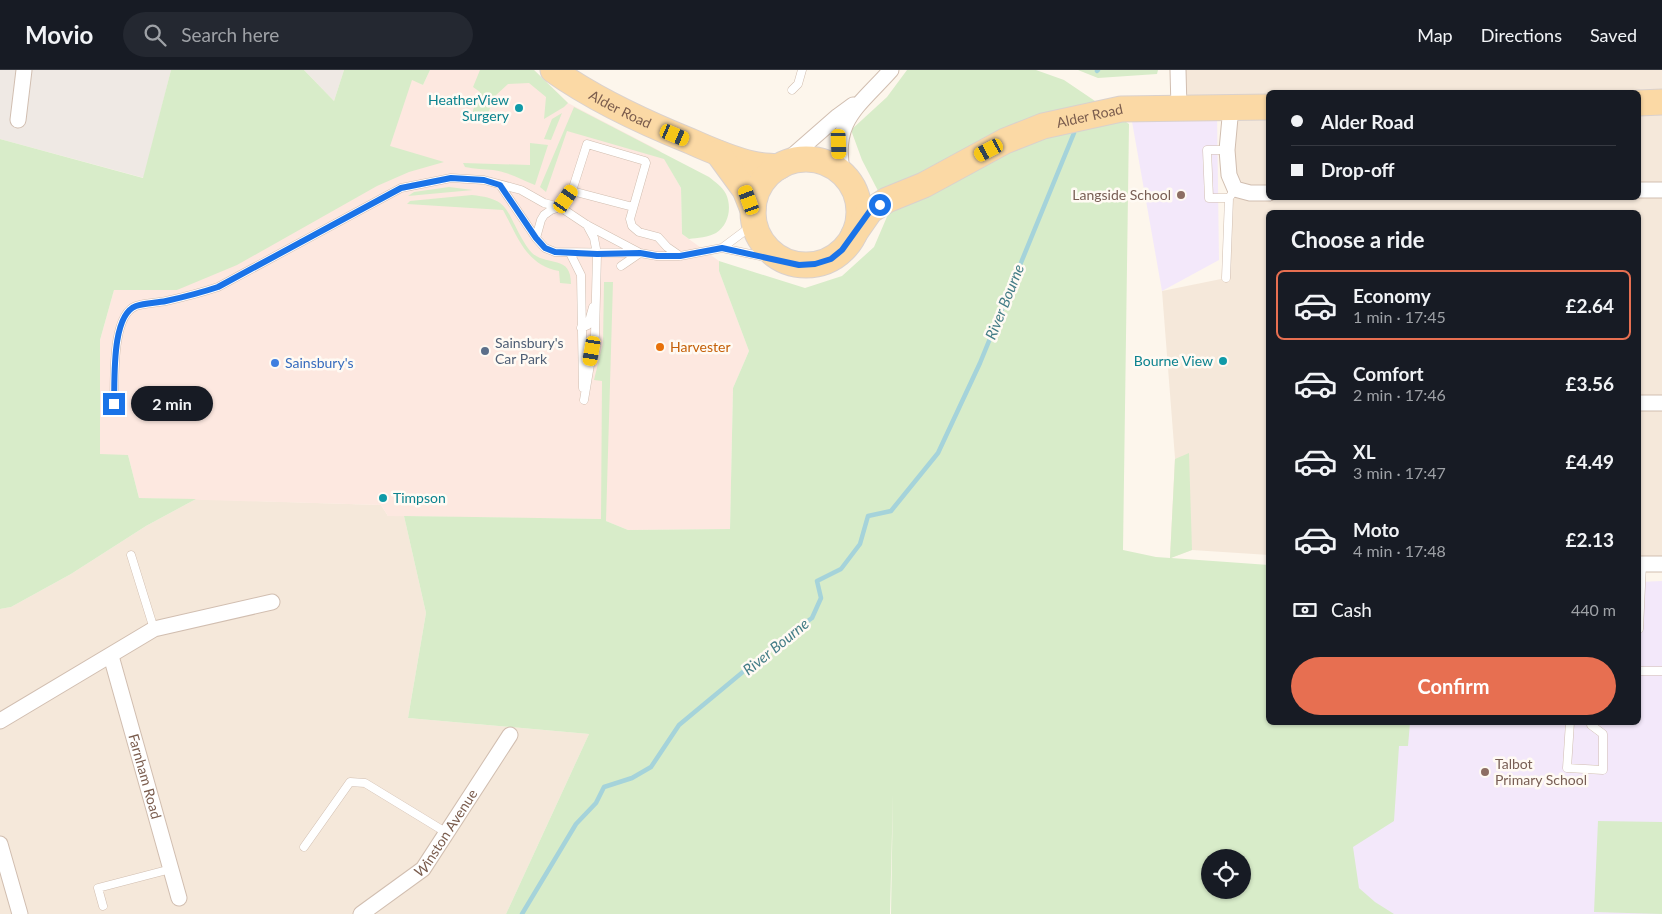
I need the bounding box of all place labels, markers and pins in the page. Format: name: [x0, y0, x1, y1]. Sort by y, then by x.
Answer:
place label: HeatherView Surgery: [428, 91, 510, 124]
marker: HeatherView Surgery: [513, 102, 525, 114]
place label: Langside School: [1072, 186, 1171, 203]
marker: Langside School: [1175, 189, 1187, 201]
place label: Sainsbury's Car Park: [495, 334, 563, 367]
place label: Harvester: [670, 338, 731, 355]
marker: Harvester: [654, 341, 666, 353]
marker: Sainsbury's Car Park: [479, 345, 491, 357]
place label: Bourne View: [1134, 352, 1213, 369]
place label: Sainsbury's: [285, 354, 353, 371]
marker: Bourne View: [1217, 355, 1229, 367]
marker: Sainsbury's: [269, 357, 281, 369]
place label: Timpson: [393, 489, 446, 506]
marker: Timpson: [377, 492, 389, 504]
place label: Talbot Primary School: [1495, 755, 1587, 788]
marker: Talbot Primary School: [1479, 766, 1491, 778]

